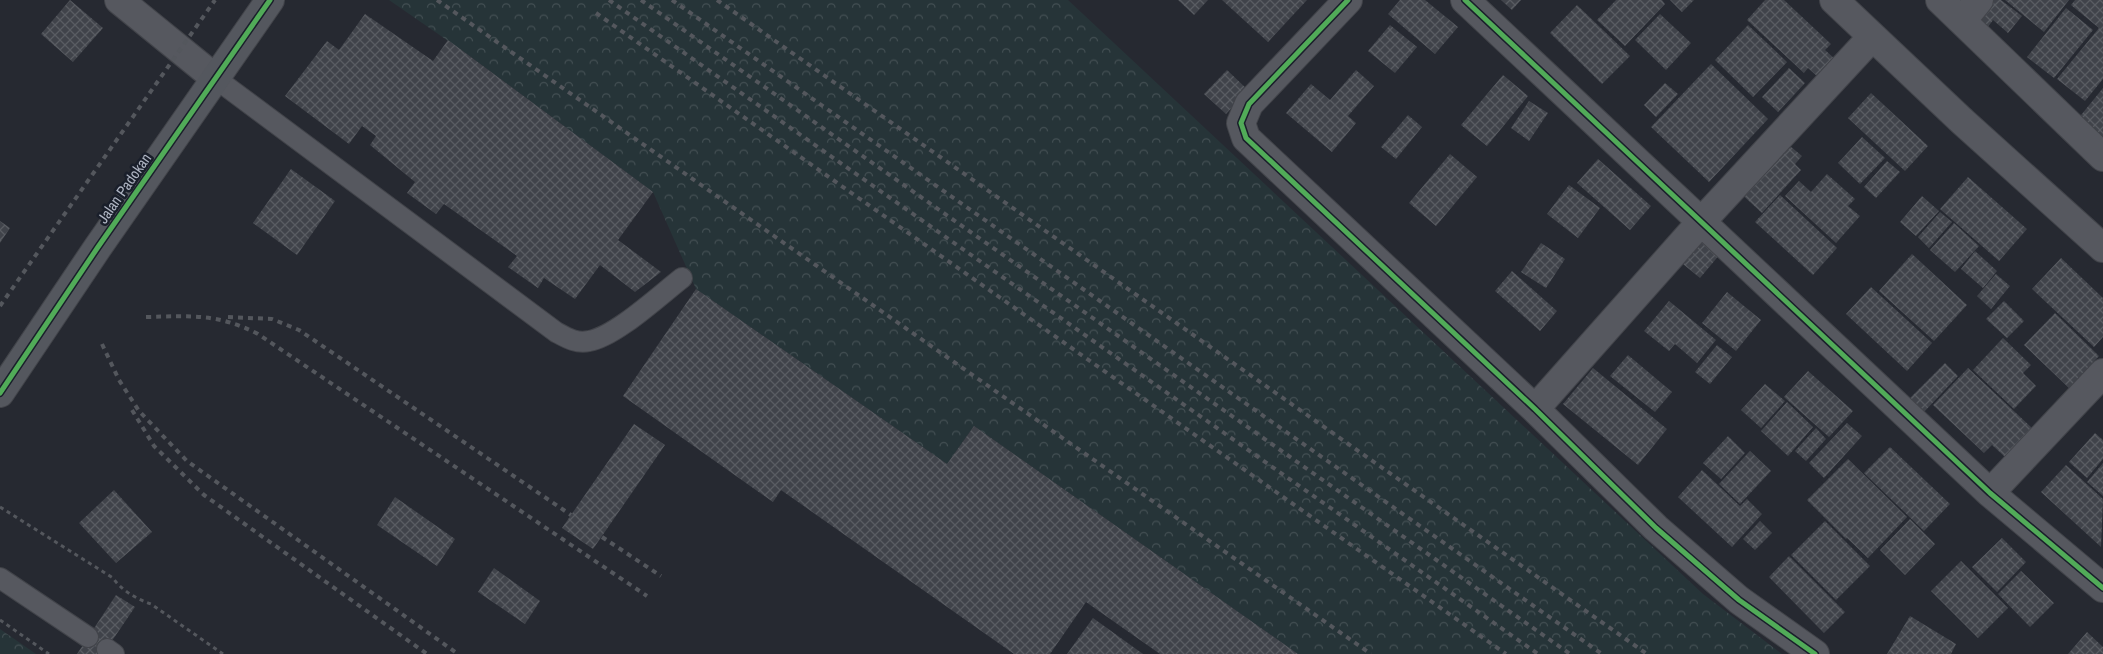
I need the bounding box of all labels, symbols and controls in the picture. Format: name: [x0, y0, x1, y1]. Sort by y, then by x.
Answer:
street label: Jalan Padokan: [92, 149, 156, 227]

